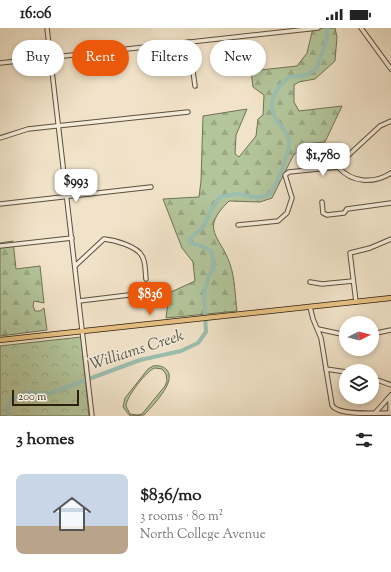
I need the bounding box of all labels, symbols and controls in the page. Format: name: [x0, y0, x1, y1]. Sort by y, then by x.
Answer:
text: 16:06: [20, 4, 52, 25]
chip: Buy: [12, 40, 64, 76]
chip: Rent: [72, 40, 129, 76]
chip: Filters: [137, 40, 202, 76]
chip: New: [210, 40, 266, 76]
pin: $1,780: [290, 143, 356, 177]
text: $1,780: [306, 147, 340, 165]
pin: $993: [52, 169, 100, 203]
text: $993: [64, 173, 88, 191]
pin: $836: [126, 282, 174, 316]
text: $836: [137, 286, 163, 304]
north arrow: [339, 316, 379, 356]
map controls: [339, 316, 379, 404]
water label: Williams Creek: [87, 325, 187, 377]
button: layers: [339, 364, 379, 404]
scale bar: [12, 388, 79, 407]
text: 200 m: [18, 389, 46, 405]
text: 3 homes: [16, 428, 74, 452]
icon: filters: [353, 429, 375, 451]
text: $836/mo: [140, 484, 202, 508]
icon: home: [48, 490, 96, 538]
text: 3 rooms · 80 m²: [140, 508, 223, 526]
text: North College Avenue: [140, 526, 266, 544]

